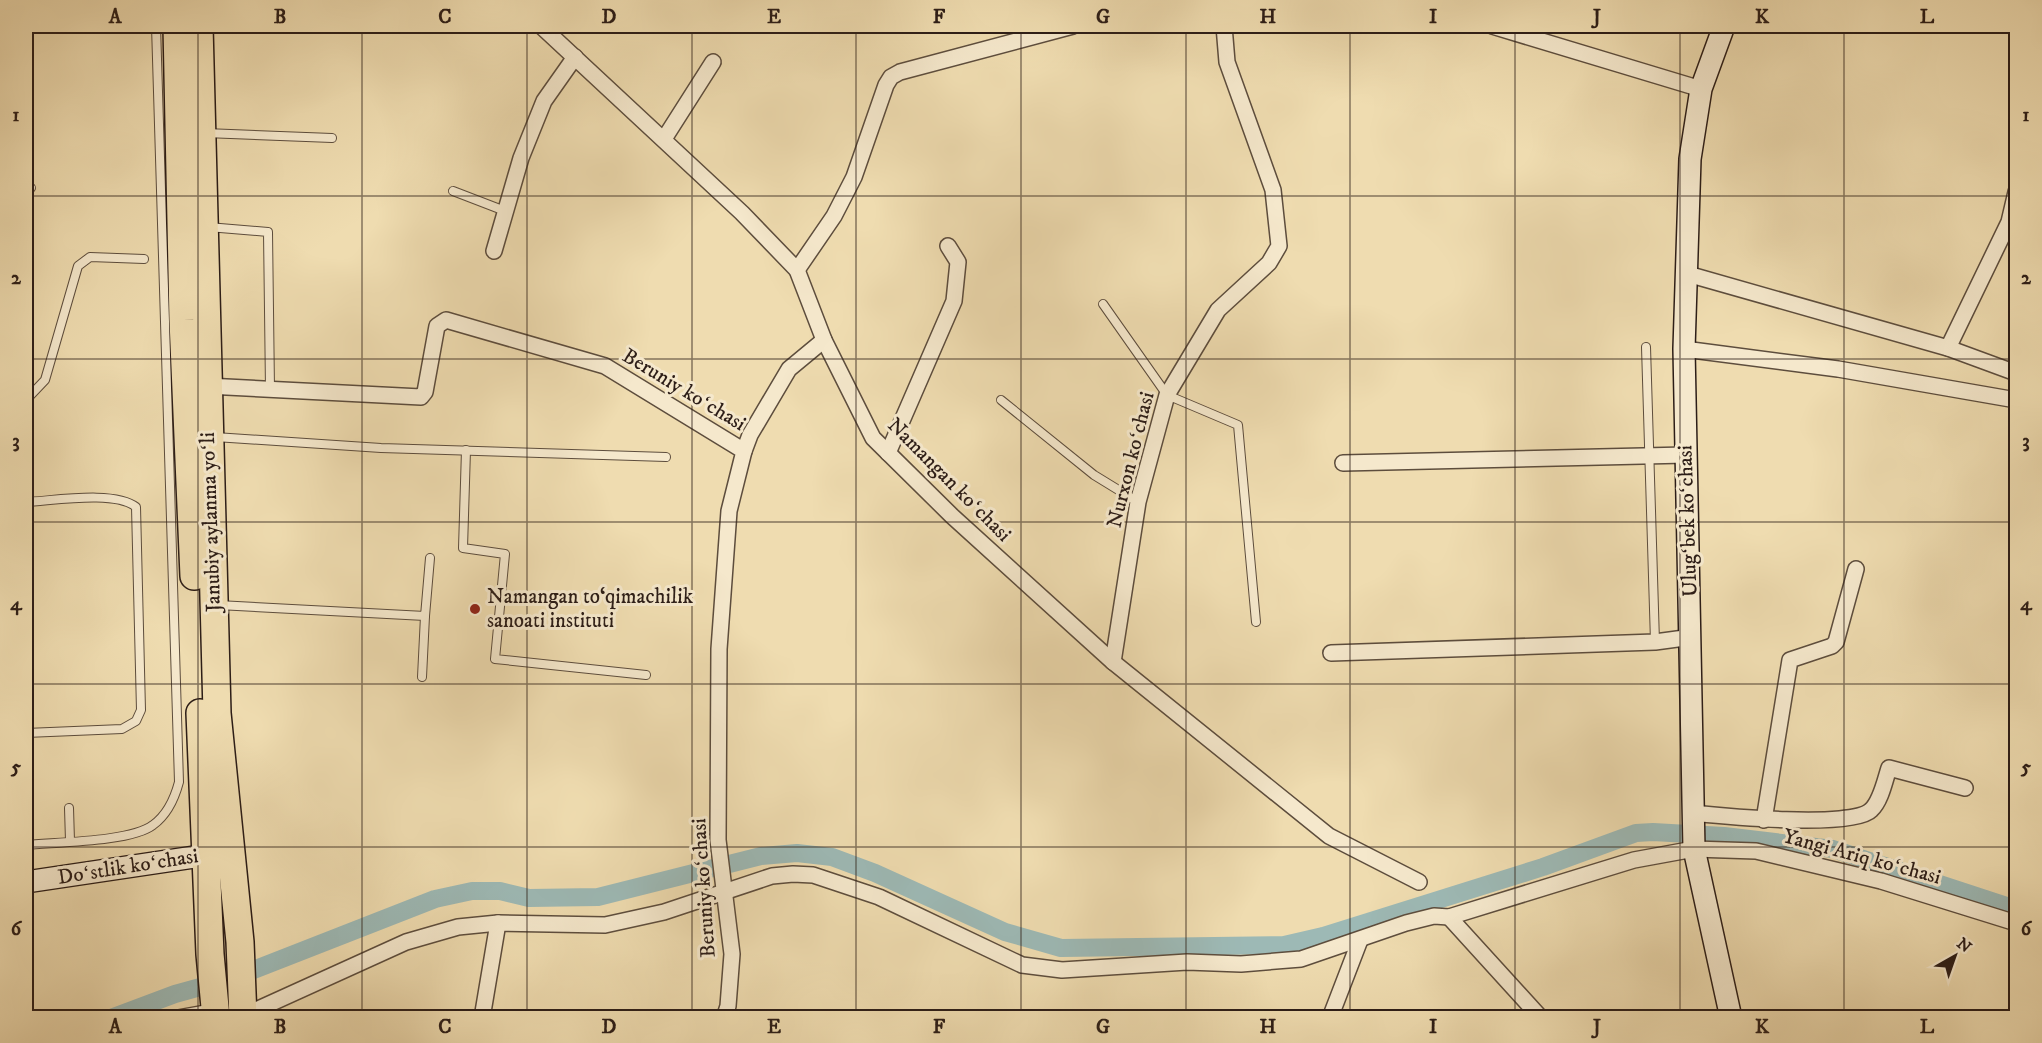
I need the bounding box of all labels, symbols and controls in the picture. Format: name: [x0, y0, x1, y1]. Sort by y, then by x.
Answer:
text: A: [108, 5, 123, 30]
text: B: [274, 5, 286, 30]
text: C: [438, 5, 452, 30]
text: D: [602, 5, 617, 30]
text: E: [767, 5, 781, 30]
text: F: [933, 5, 946, 30]
text: G: [1096, 5, 1110, 30]
text: H: [1260, 5, 1277, 30]
text: I: [1429, 5, 1437, 30]
text: J: [1591, 5, 1601, 30]
text: K: [1755, 5, 1770, 30]
text: L: [1920, 5, 1935, 30]
text: 1: [12, 103, 20, 128]
text: 1: [2022, 103, 2030, 128]
text: 2: [11, 266, 22, 291]
text: 2: [2021, 266, 2032, 291]
street label: Beruniy koʻchasi: [617, 343, 751, 437]
street label: Nurxon koʻchasi: [1102, 389, 1160, 531]
street label: Namangan koʻchasi: [882, 413, 1016, 547]
text: 3: [12, 429, 20, 454]
text: 3: [2022, 429, 2030, 454]
street label: Janubiy aylanma yoʻli: [195, 431, 227, 614]
street label: Ulugʻbek koʻchasi: [1672, 445, 1704, 597]
place label: Namangan to‘qimachilik sanoati instituti: [487, 584, 694, 634]
text: 4: [10, 592, 23, 617]
text: 4: [2020, 592, 2033, 617]
marker: Namangan to‘qimachilik sanoati instituti: [468, 602, 482, 616]
text: 5: [10, 755, 21, 780]
text: 5: [2020, 755, 2031, 780]
street label: Beruniy koʻchasi: [686, 817, 722, 959]
street label: Yangi Ariq koʻchasi: [1780, 823, 1944, 891]
street label: Doʻstlik koʻchasi: [56, 843, 200, 891]
text: 6: [11, 917, 23, 942]
text: 6: [2021, 917, 2033, 942]
north arrow: [1925, 926, 1985, 986]
text: N: [1953, 933, 1975, 957]
text: A: [108, 1015, 123, 1040]
text: B: [274, 1015, 286, 1040]
text: C: [438, 1015, 452, 1040]
text: D: [602, 1015, 617, 1040]
text: E: [767, 1015, 781, 1040]
text: F: [933, 1015, 946, 1040]
text: G: [1096, 1015, 1110, 1040]
text: H: [1260, 1015, 1277, 1040]
text: I: [1429, 1015, 1437, 1040]
text: J: [1591, 1015, 1601, 1040]
text: K: [1755, 1015, 1770, 1040]
text: L: [1920, 1015, 1935, 1040]

